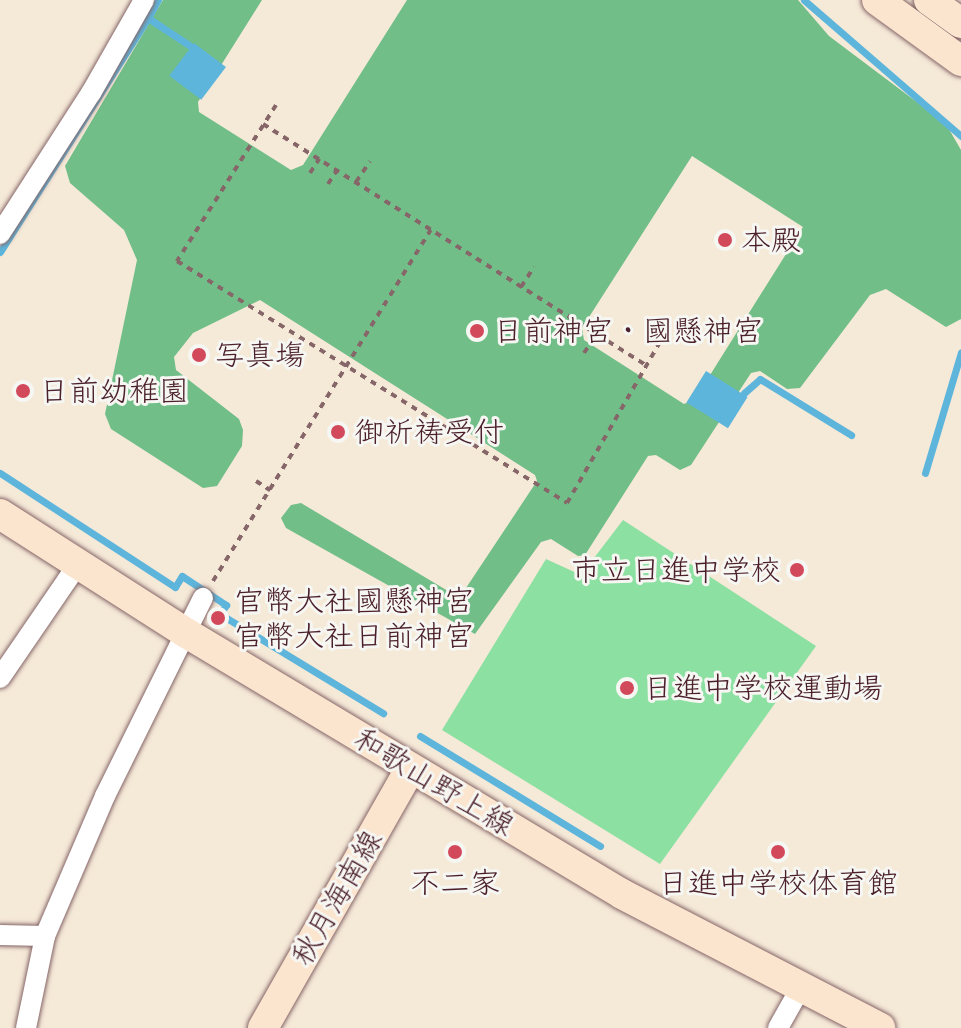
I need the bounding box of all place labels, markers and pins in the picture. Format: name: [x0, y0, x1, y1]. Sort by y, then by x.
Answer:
place label: 本殿: [741, 222, 801, 258]
marker: 本殿: [716, 231, 734, 249]
place label: 日前神宮・國懸神宮: [493, 313, 763, 349]
marker: 日前神宮・國懸神宮: [468, 322, 486, 340]
place label: 写真塲: [215, 337, 305, 373]
marker: 写真塲: [190, 346, 208, 364]
place label: 日前幼稚園: [39, 373, 189, 409]
marker: 日前幼稚園: [14, 382, 32, 400]
place label: 御祈祷受付: [354, 414, 504, 450]
marker: 御祈祷受付: [329, 423, 347, 441]
place label: 市立日進中学校: [571, 552, 781, 588]
marker: 市立日進中学校: [788, 561, 806, 579]
place label: 官幣大社國懸神宮 官幣大社日前神宮: [234, 583, 474, 654]
marker: 官幣大社國懸神宮 官幣大社日前神宮: [209, 609, 227, 627]
place label: 日進中学校運動場: [643, 670, 883, 706]
marker: 日進中学校運動場: [618, 679, 636, 697]
marker: 不二家: [446, 843, 464, 861]
marker: 日進中学校体育館: [769, 843, 787, 861]
place label: 不二家: [410, 865, 500, 901]
place label: 日進中学校体育館: [658, 865, 898, 901]

